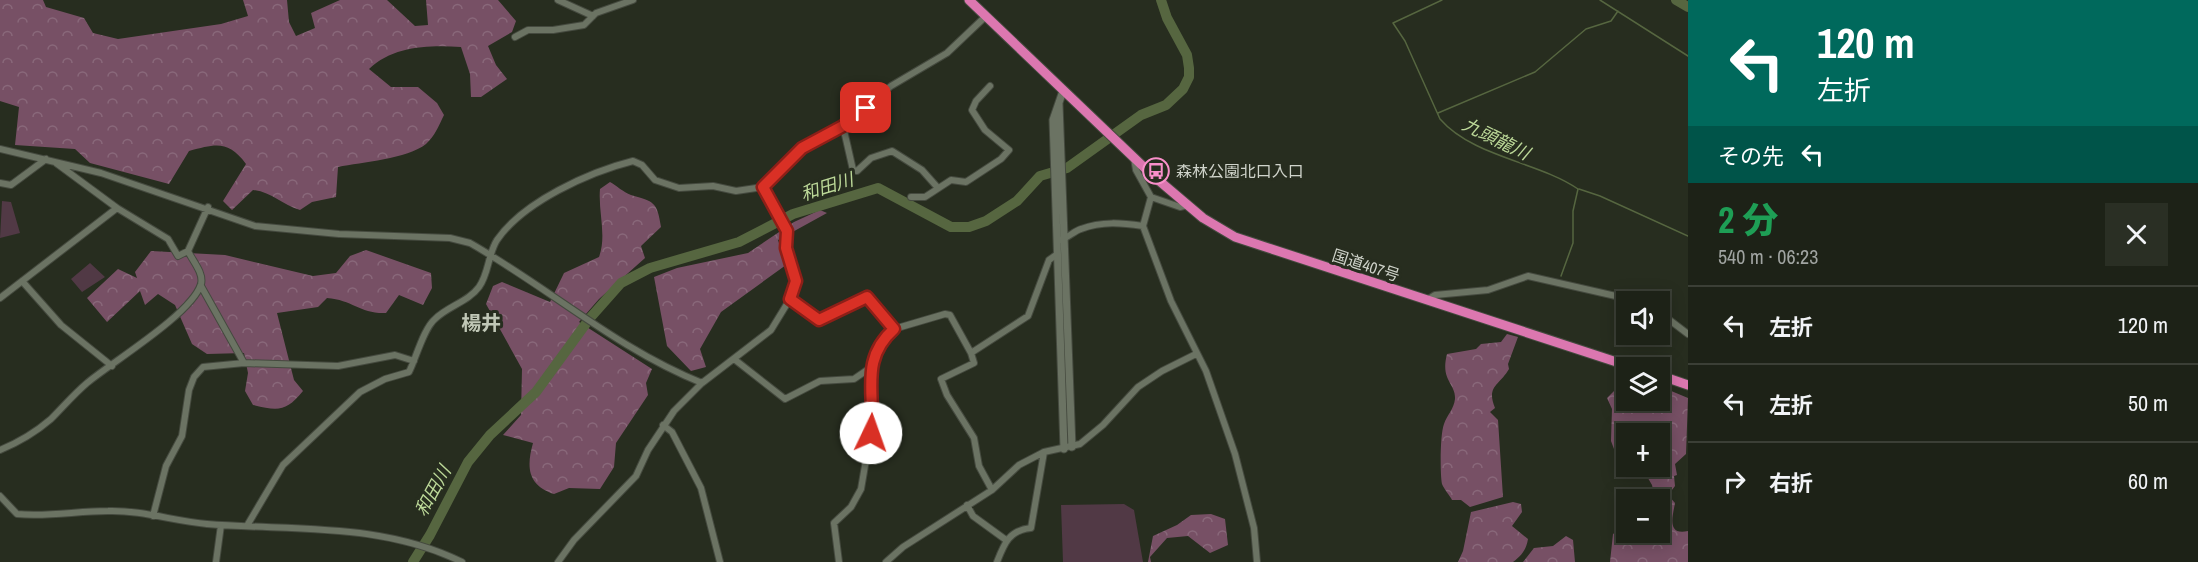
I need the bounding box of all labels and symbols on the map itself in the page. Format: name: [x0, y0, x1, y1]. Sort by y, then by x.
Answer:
pin: [840, 82, 891, 133]
water label: 九頭龍川: [1458, 112, 1536, 166]
bus stop icon: 森林公園北口入口: [1141, 156, 1171, 186]
place label: 森林公園北口入口: [1176, 160, 1304, 182]
water label: 和田川: [797, 166, 858, 206]
street label: 国道407号: [1329, 244, 1403, 286]
district label: 楊井: [461, 309, 501, 336]
position arrow: [839, 401, 903, 465]
water label: 和田川: [409, 459, 458, 520]

